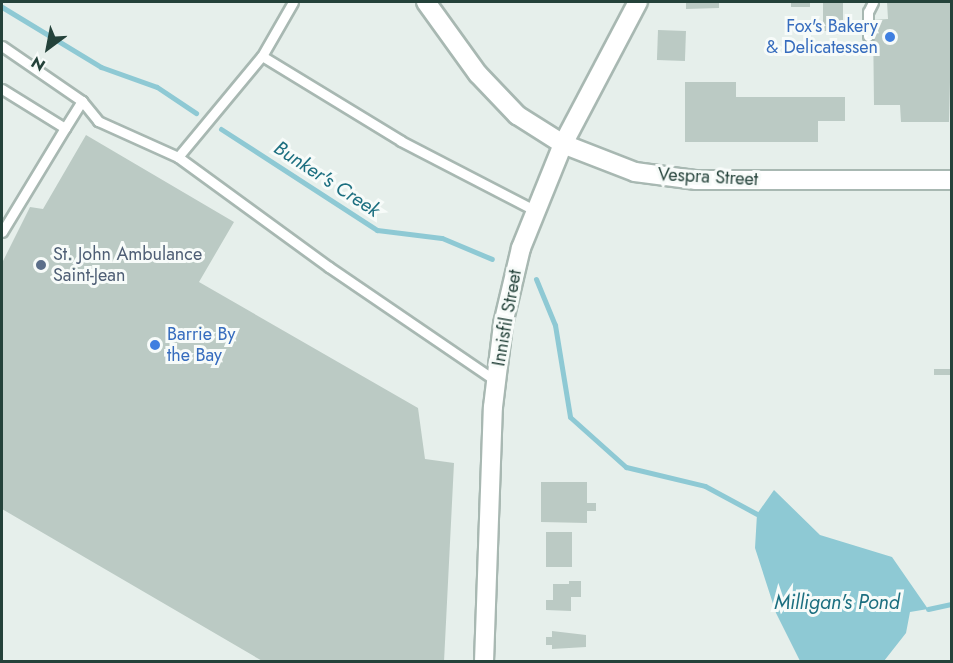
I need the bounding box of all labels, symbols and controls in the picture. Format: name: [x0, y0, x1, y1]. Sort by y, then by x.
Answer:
place label: Fox's Bakery & Delicatessen: [766, 16, 878, 58]
north arrow: [18, 18, 78, 78]
marker: Fox's Bakery & Delicatessen: [883, 30, 897, 44]
text: N: [27, 51, 50, 77]
water label: Bunker's Creek: [269, 136, 385, 222]
street label: Vespra Street: [657, 164, 759, 190]
place label: St. John Ambulance Saint-Jean: [53, 244, 202, 286]
marker: St. John Ambulance Saint-Jean: [34, 258, 48, 272]
street label: Innisfil Street: [488, 268, 526, 368]
place label: Barrie By the Bay: [167, 324, 235, 366]
marker: Barrie By the Bay: [148, 338, 162, 352]
water label: Milligan's Pond: [774, 590, 900, 614]

